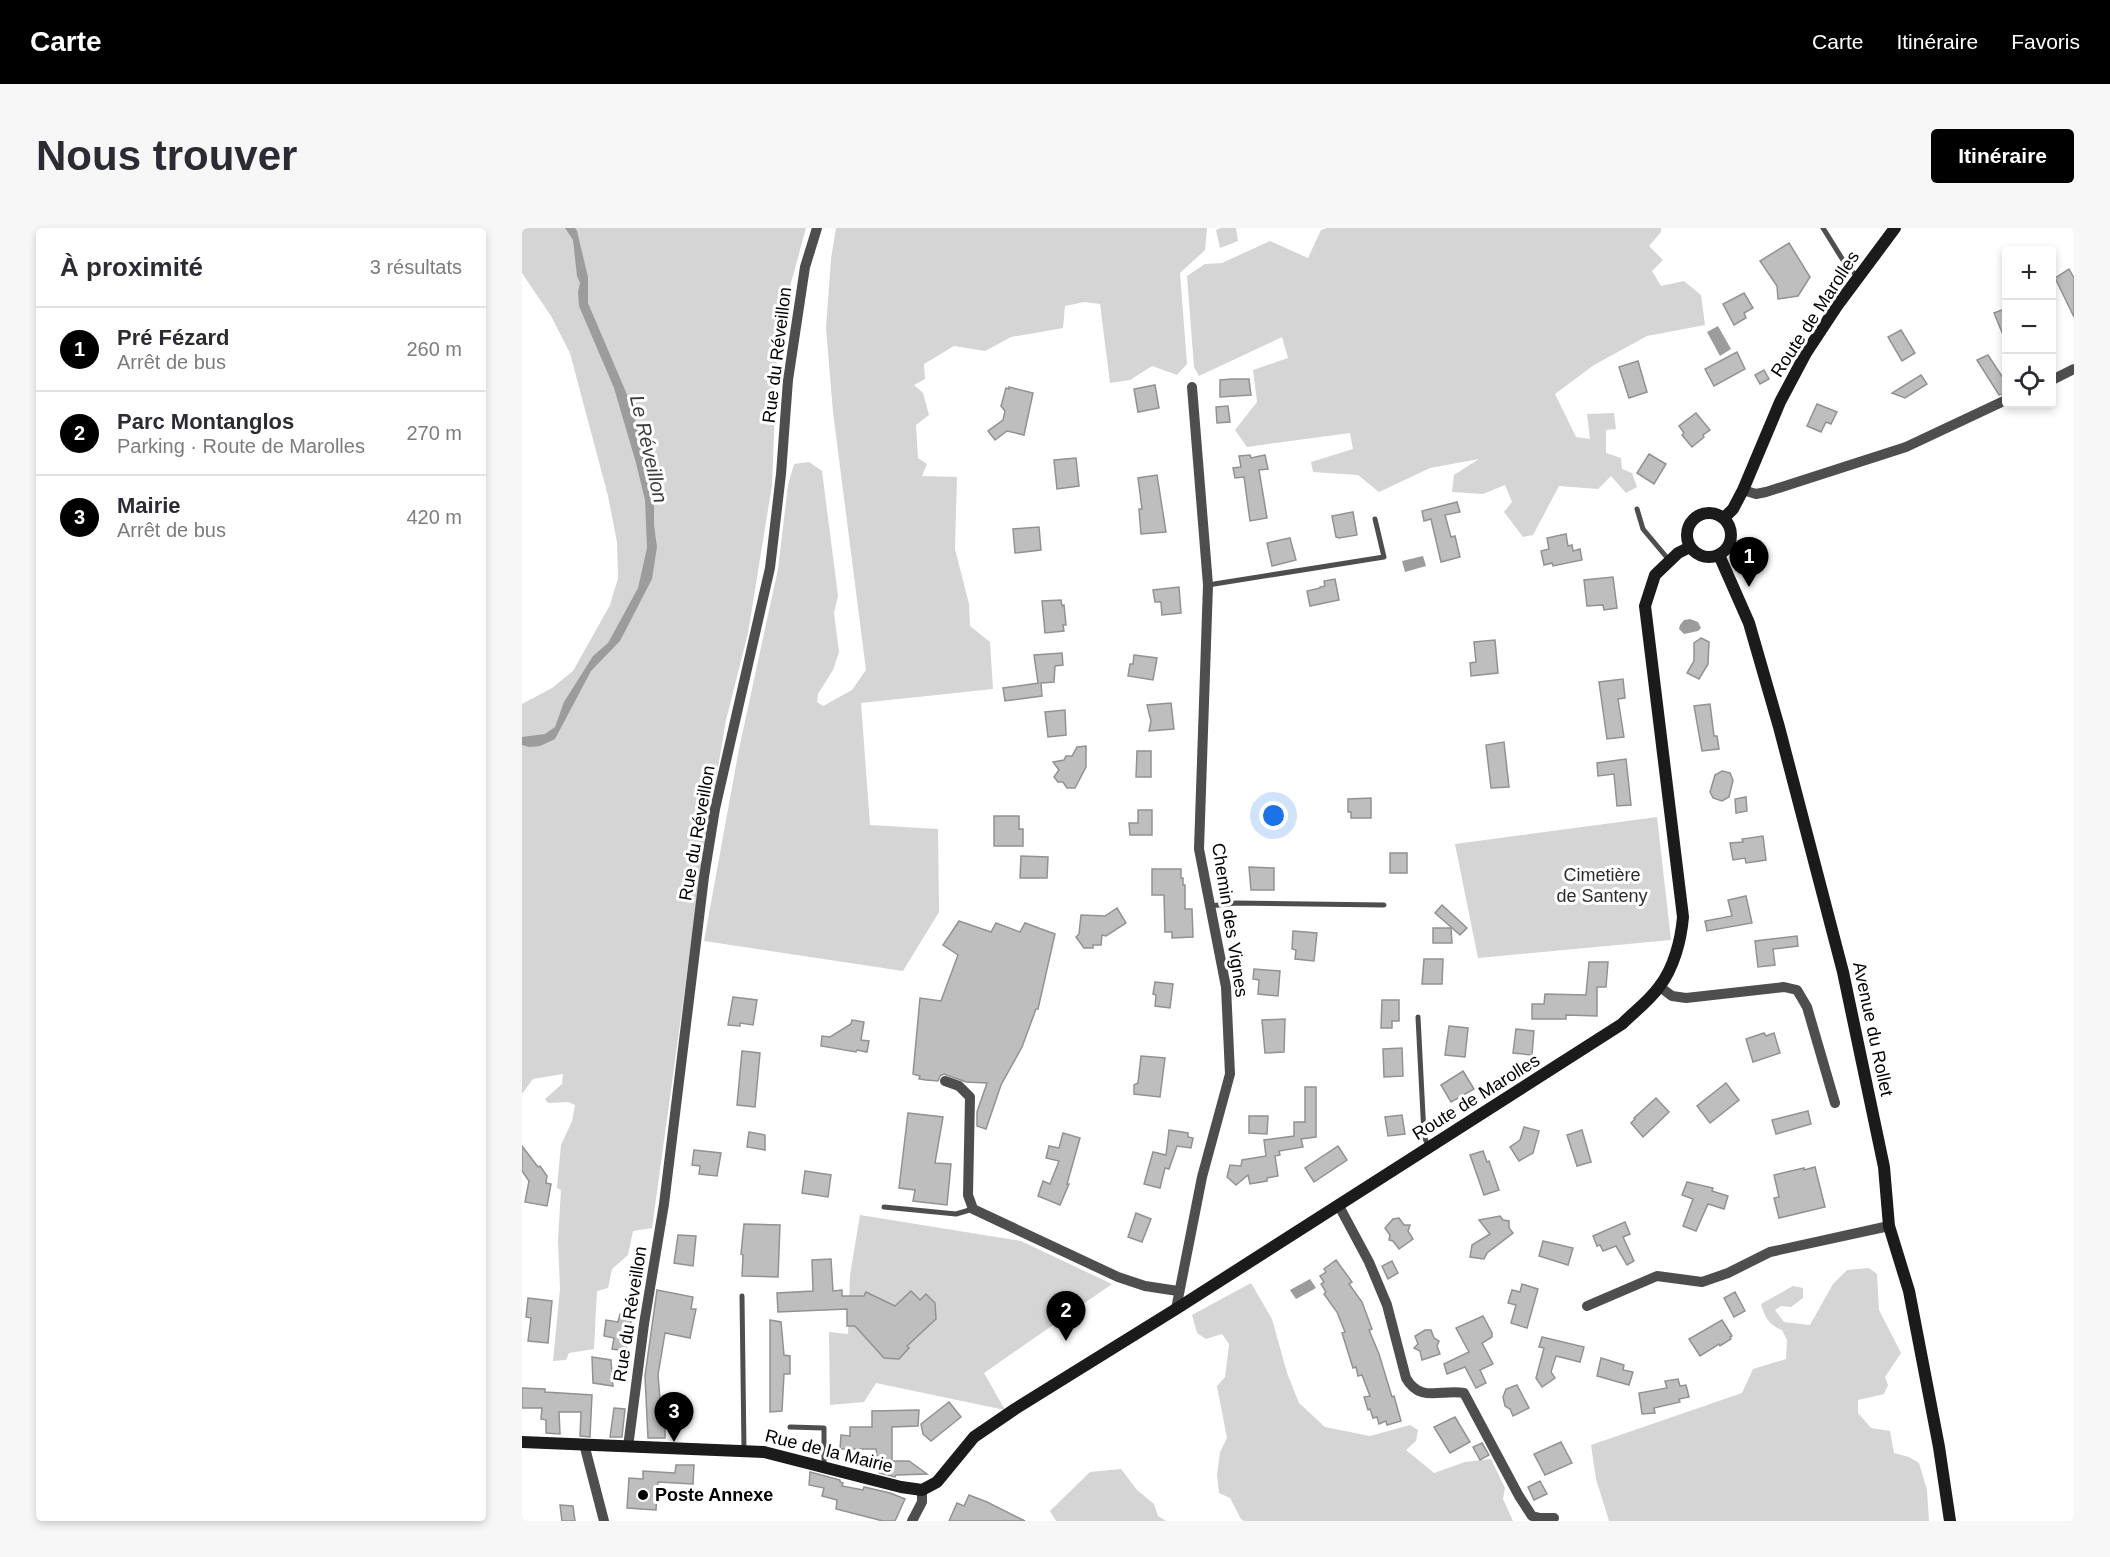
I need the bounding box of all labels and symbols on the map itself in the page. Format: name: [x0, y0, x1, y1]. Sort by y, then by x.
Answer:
street label: Route de Marolles: [1767, 247, 1863, 381]
street label: Rue du Réveillon: [759, 286, 795, 424]
water label: Le Réveillon: [626, 393, 672, 505]
pin: 1: [1730, 538, 1768, 587]
street label: Rue du Réveillon: [675, 764, 719, 902]
your location: [1259, 801, 1288, 830]
street label: Chemin des Vignes: [1208, 842, 1252, 998]
park label: Cimetière de Santeny: [1556, 865, 1648, 906]
street label: Avenue du Rollet: [1849, 960, 1897, 1098]
street label: Route de Marolles: [1409, 1050, 1543, 1144]
street label: Rue du Réveillon: [609, 1245, 651, 1383]
pin: 2: [1046, 1292, 1086, 1341]
pin: 3: [654, 1392, 694, 1442]
street label: Rue de la Mairie: [763, 1425, 895, 1477]
place label: Poste Annexe: [655, 1485, 773, 1505]
marker: Poste Annexe: [636, 1488, 650, 1502]

